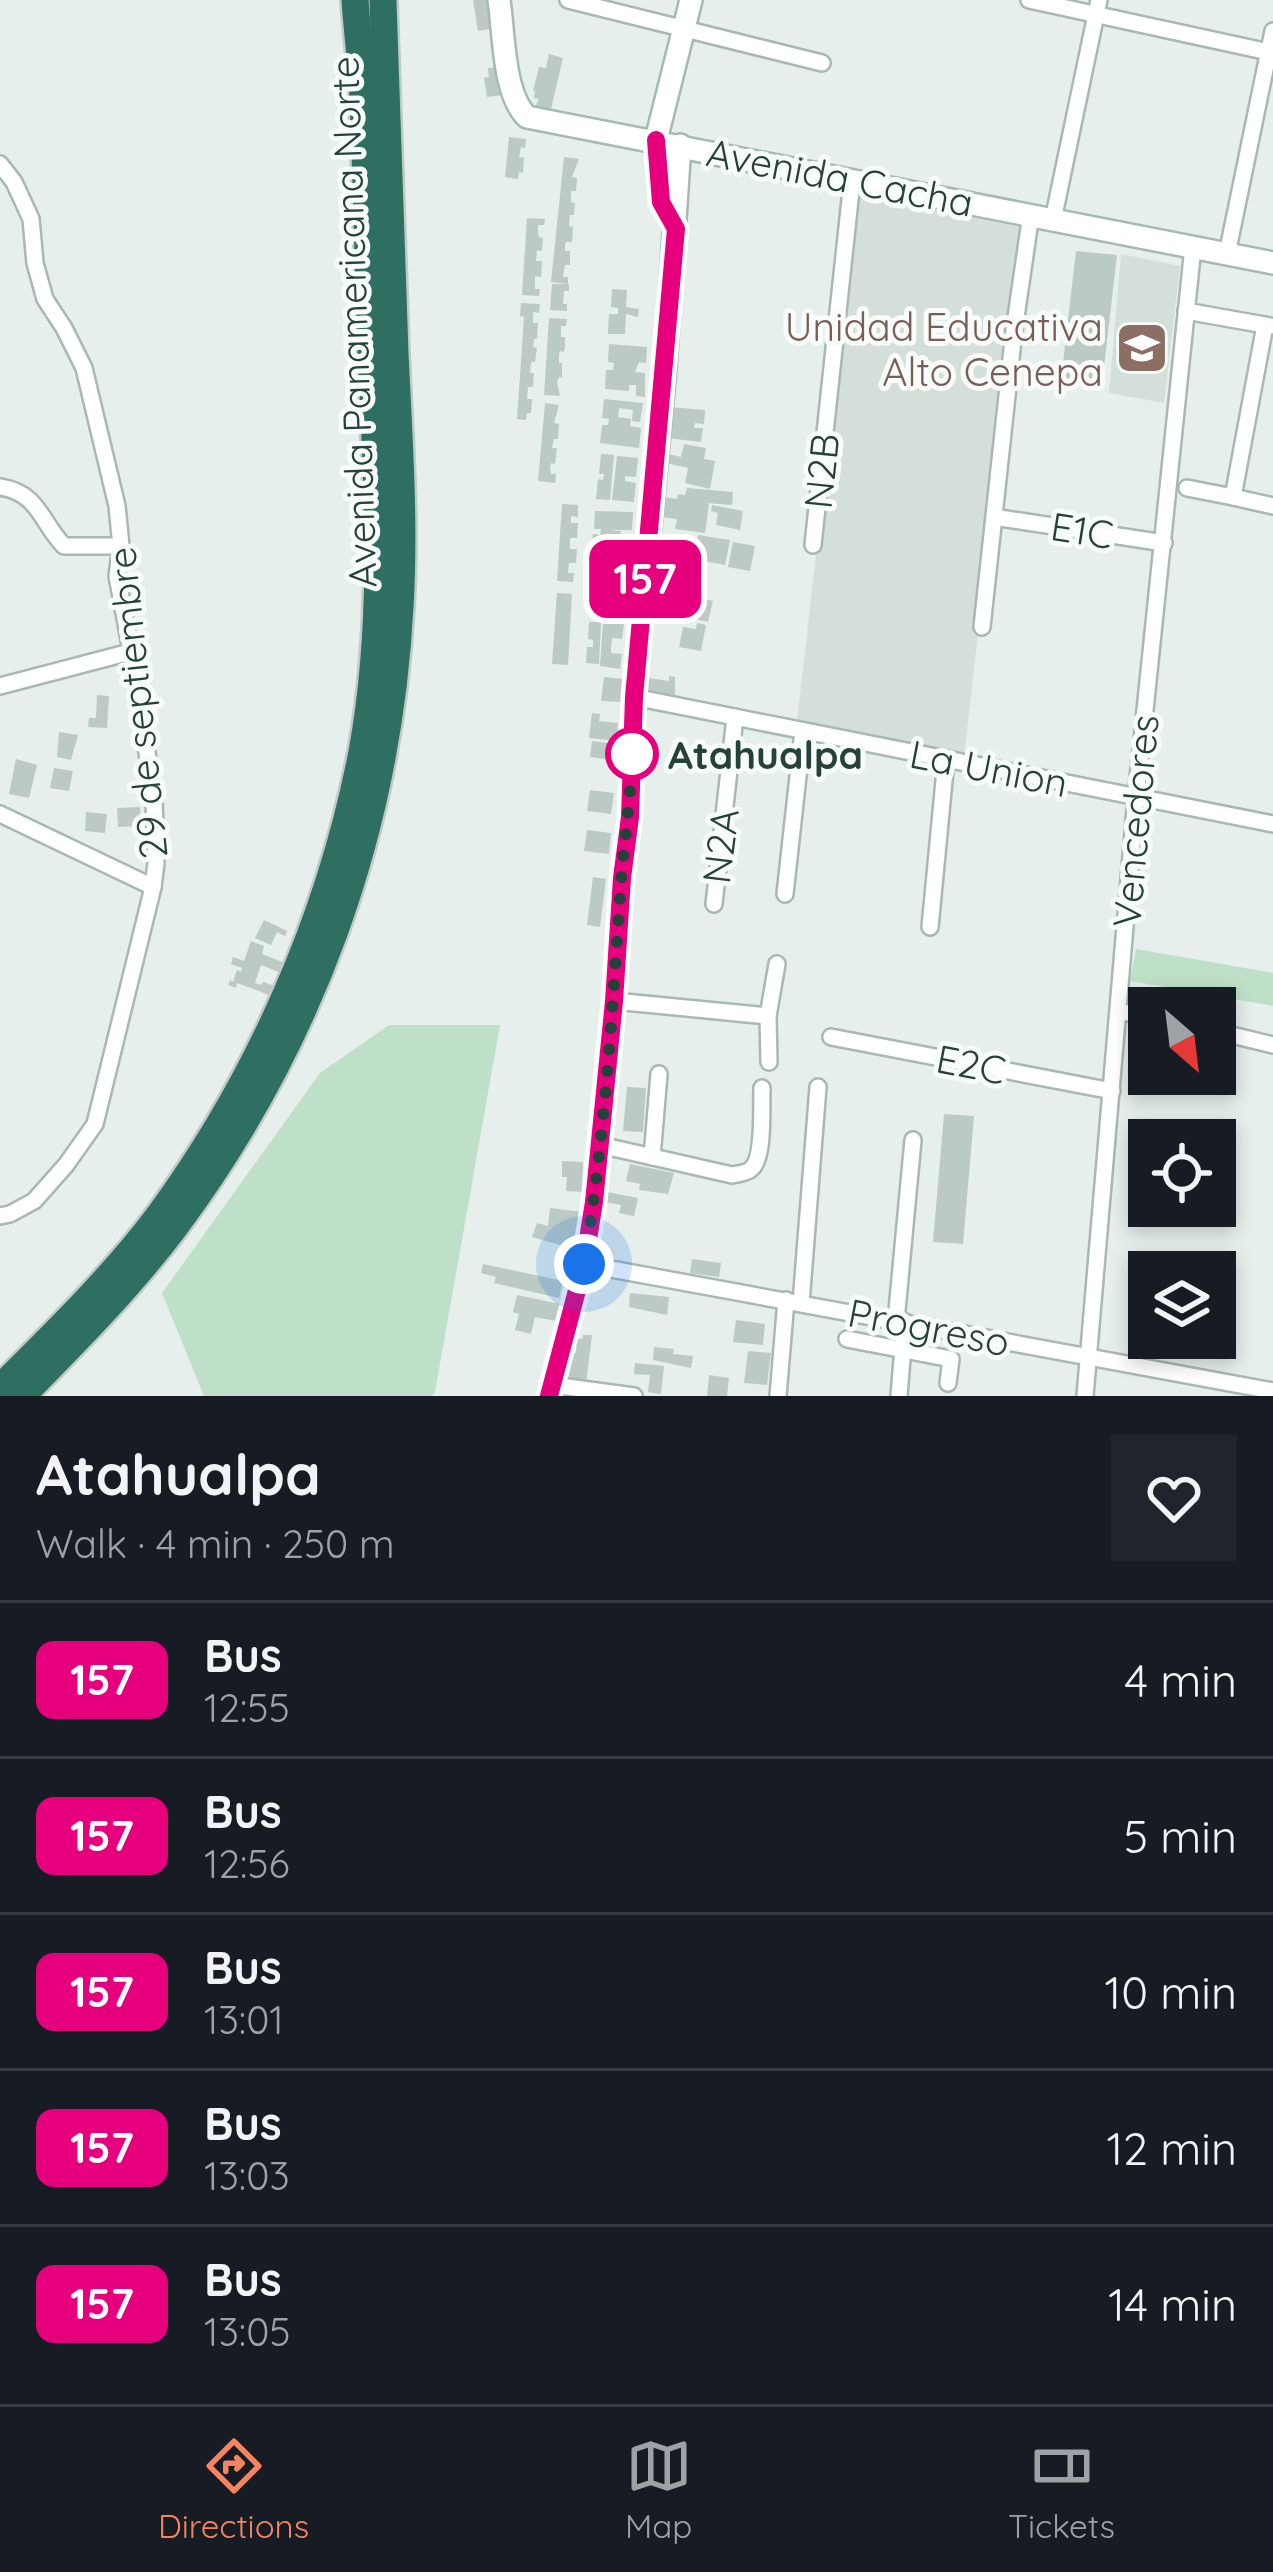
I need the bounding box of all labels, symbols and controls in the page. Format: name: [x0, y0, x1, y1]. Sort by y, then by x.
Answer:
street label: Avenida Panamericana Norte: [319, 55, 387, 589]
street label: Avenida Cacha: [703, 127, 977, 227]
place label: Unidad Educativa Alto Cenepa: [785, 302, 1103, 396]
school or university icon: Unidad Educativa Alto Cenepa: [1114, 320, 1170, 376]
street label: N2B: [793, 431, 849, 511]
street label: E1C: [1048, 501, 1116, 559]
line badge: 157: [576, 540, 714, 618]
street label: 29 de septiembre: [96, 545, 178, 861]
text: 157: [613, 552, 677, 605]
street label: Vencedores: [1101, 713, 1169, 929]
marker: Atahualpa: [607, 729, 657, 779]
street label: La Union: [906, 729, 1072, 807]
place label: Atahualpa: [668, 730, 863, 779]
street label: N2A: [691, 806, 749, 886]
north arrow: [1128, 987, 1236, 1095]
map controls: [1128, 987, 1236, 1359]
street label: E2C: [932, 1033, 1010, 1095]
button: locate: [1128, 1119, 1236, 1227]
your location: [554, 1234, 614, 1294]
button: layers: [1128, 1251, 1236, 1359]
street label: Progreso: [844, 1287, 1014, 1367]
button: heart: [1111, 1435, 1237, 1561]
text: Atahualpa: [36, 1438, 321, 1509]
text: Walk · 4 min · 250 m: [36, 1519, 395, 1568]
text: Bus: [204, 1627, 282, 1683]
text: 4 min: [1124, 1652, 1237, 1708]
text: 157: [70, 1653, 134, 1706]
text: 12:55: [204, 1683, 290, 1732]
text: Bus: [204, 1783, 282, 1839]
text: 5 min: [1124, 1808, 1237, 1864]
text: 157: [70, 1809, 134, 1862]
text: 12:56: [204, 1839, 290, 1888]
text: Bus: [204, 1939, 282, 1995]
text: 10 min: [1105, 1964, 1237, 2020]
text: 157: [70, 1965, 134, 2018]
text: 13:01: [204, 1995, 284, 2044]
text: Bus: [204, 2095, 282, 2151]
text: 12 min: [1106, 2120, 1237, 2176]
text: 157: [70, 2121, 134, 2174]
text: 13:03: [204, 2151, 290, 2200]
text: Bus: [204, 2251, 282, 2307]
text: 14 min: [1108, 2276, 1237, 2332]
text: 157: [70, 2277, 134, 2330]
text: 13:05: [204, 2307, 291, 2356]
tab: Directions: [158, 2433, 309, 2546]
tab: Map: [625, 2433, 692, 2546]
tab: Tickets: [1008, 2433, 1115, 2546]

